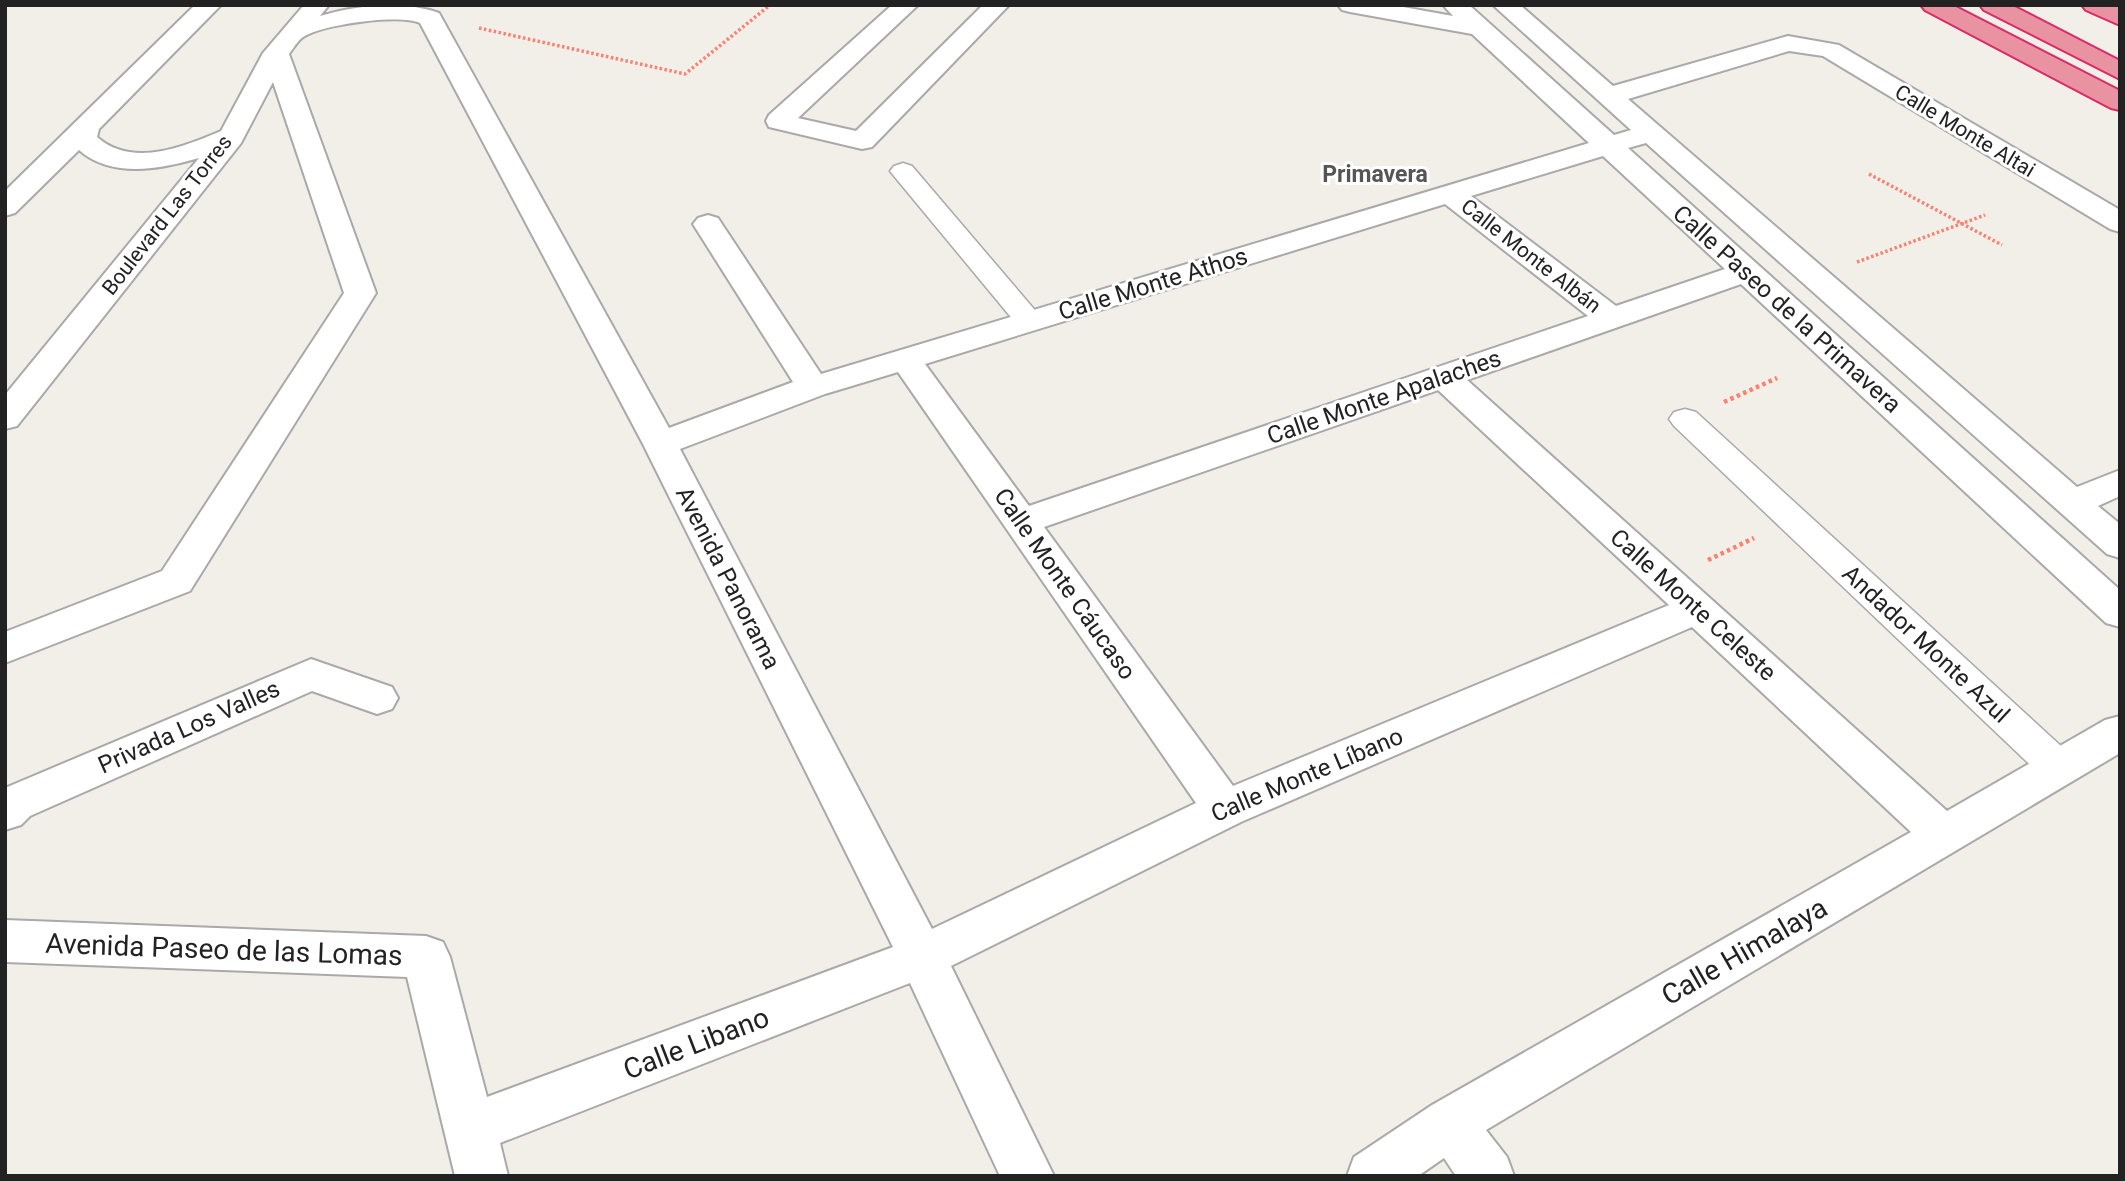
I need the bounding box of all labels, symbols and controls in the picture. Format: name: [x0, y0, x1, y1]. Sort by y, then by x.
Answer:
street label: Calle Monte Altai: [1891, 80, 2039, 182]
street label: Boulevard Las Torres: [97, 130, 237, 300]
district label: Primavera: [1322, 161, 1428, 188]
street label: Calle Monte Albán: [1456, 194, 1606, 318]
street label: Calle Paseo de la Primavera: [1667, 199, 1907, 419]
street label: Calle Monte Athos: [1055, 242, 1251, 326]
street label: Calle Monte Apalaches: [1263, 344, 1505, 450]
street label: Avenida Panorama: [670, 482, 786, 674]
street label: Calle Monte Cáucaso: [988, 483, 1142, 685]
street label: Calle Monte Celeste: [1604, 523, 1782, 687]
street label: Andador Monte Azul: [1837, 559, 2015, 729]
street label: Privada Los Valles: [94, 674, 284, 780]
street label: Calle Monte Líbano: [1207, 722, 1407, 828]
street label: Calle Himalaya: [1656, 891, 1833, 1012]
street label: Avenida Paseo de las Lomas: [45, 927, 403, 972]
street label: Calle Libano: [619, 1001, 774, 1086]

